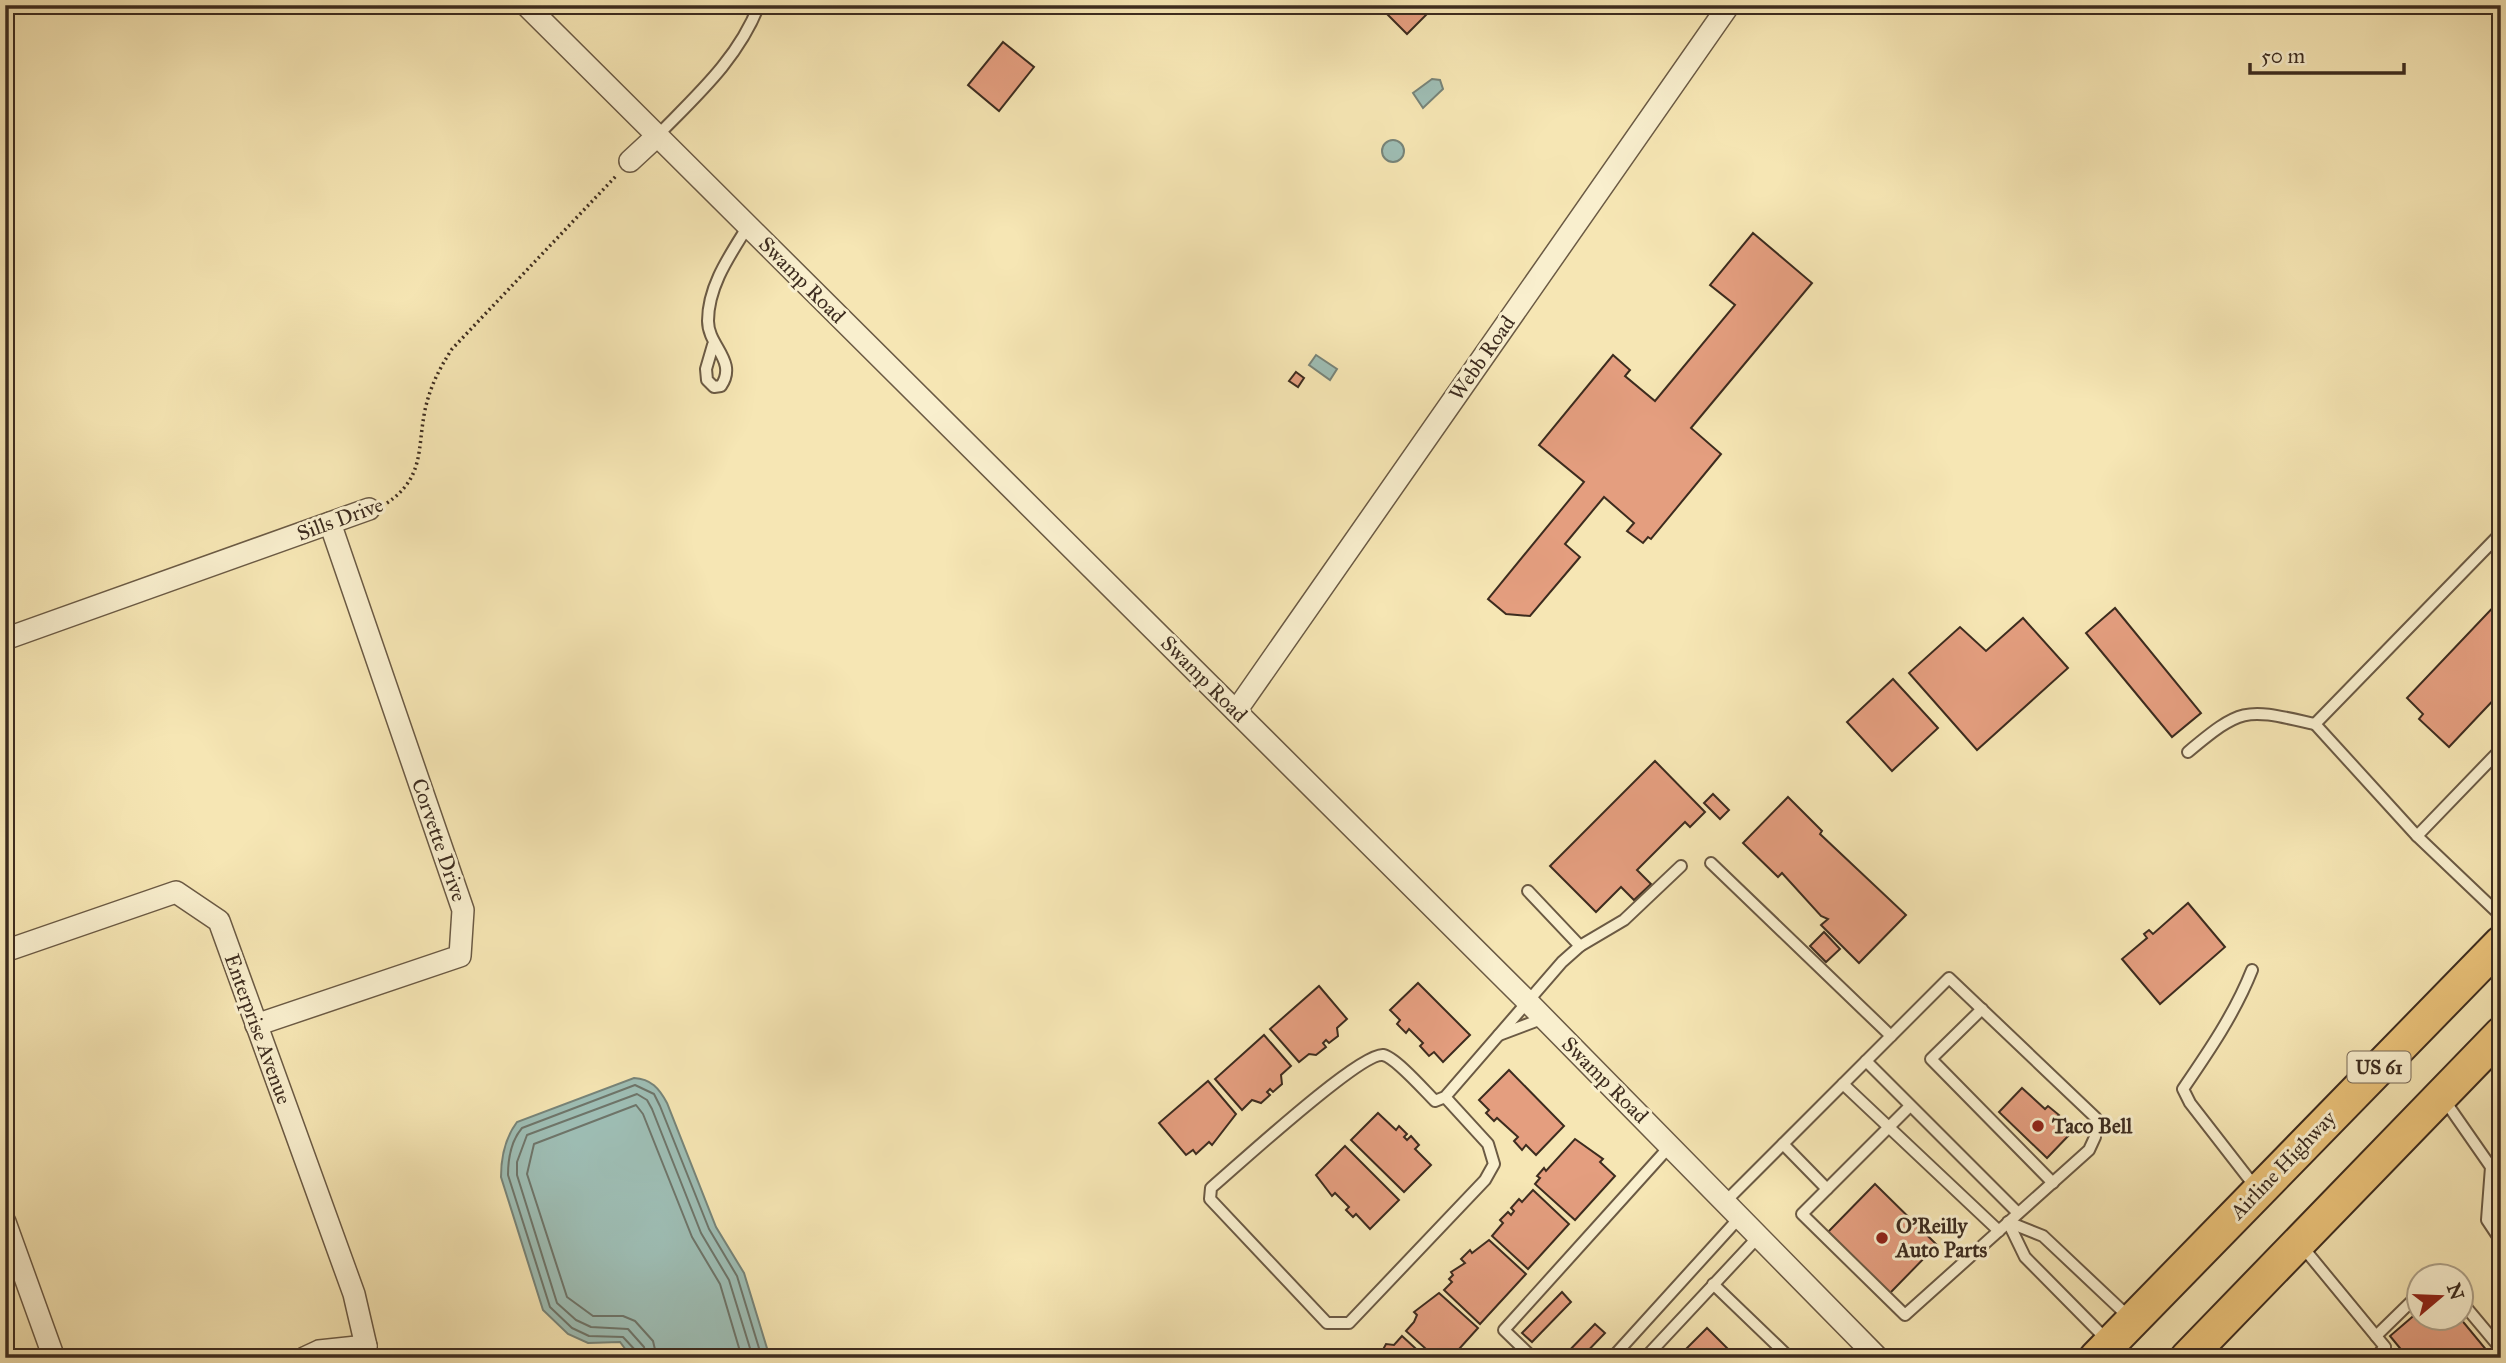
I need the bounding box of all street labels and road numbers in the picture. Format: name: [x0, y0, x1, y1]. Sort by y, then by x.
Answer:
street label: Swamp Road: [753, 231, 851, 329]
street label: Webb Road: [1443, 310, 1521, 405]
street label: Sills Drive: [293, 491, 387, 547]
street label: Swamp Road: [1155, 630, 1253, 728]
street label: Corvette Drive: [406, 775, 472, 905]
street label: Enterprise Avenue: [219, 950, 297, 1108]
street label: Swamp Road: [1556, 1031, 1654, 1129]
road number: US 61: [2348, 1051, 2410, 1082]
street label: Airline Highway: [2224, 1104, 2342, 1225]

